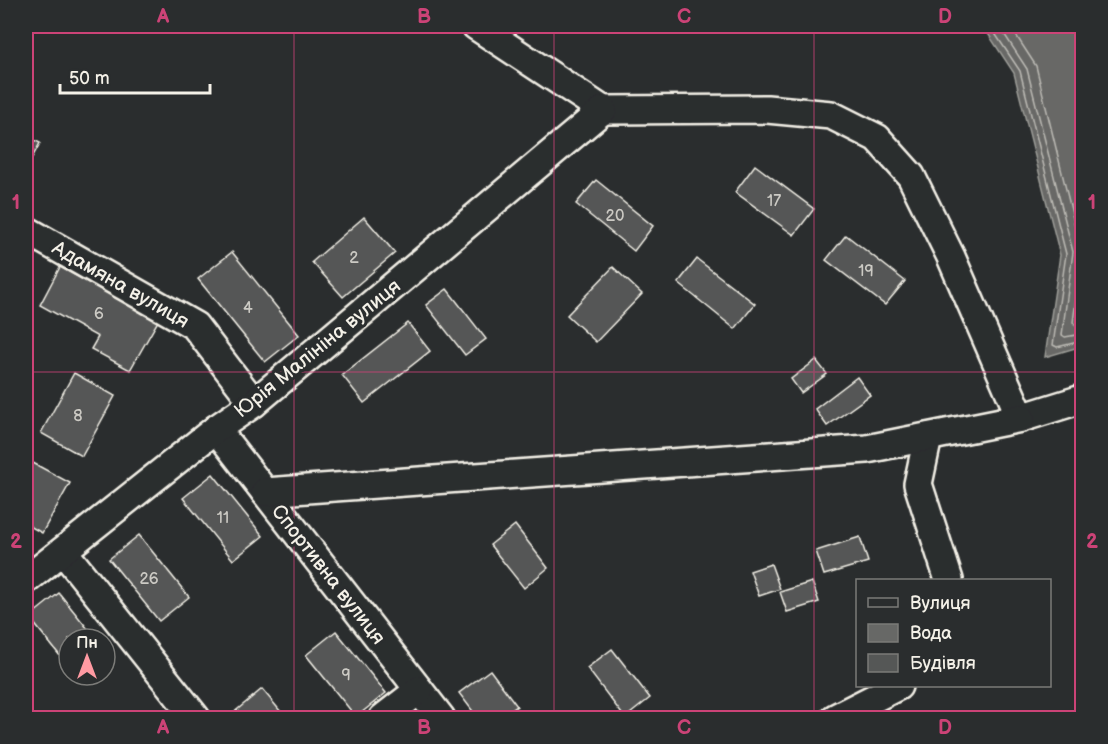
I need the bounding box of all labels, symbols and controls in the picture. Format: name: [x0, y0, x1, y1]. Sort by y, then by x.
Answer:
text: A: [156, 5, 170, 29]
text: B: [417, 5, 431, 29]
text: C: [677, 5, 691, 29]
text: D: [938, 5, 952, 29]
scale bar: [60, 57, 210, 95]
text: 50 m: [69, 68, 110, 89]
text: 1: [12, 191, 20, 215]
text: 1: [1088, 191, 1096, 215]
house number: 17: [767, 192, 781, 211]
house number: 20: [606, 207, 624, 226]
street label: Адамяна вулиця: [47, 235, 193, 334]
house number: 2: [349, 249, 359, 268]
house number: 19: [858, 262, 874, 281]
street label: Юрія Малініна вулиця: [230, 274, 406, 423]
house number: 4: [243, 299, 253, 318]
house number: 6: [94, 305, 104, 324]
house number: 8: [73, 407, 83, 426]
street label: Спортивна вулиця: [266, 500, 390, 649]
house number: 11: [217, 509, 229, 528]
text: 2: [10, 530, 22, 554]
text: 2: [1086, 530, 1098, 554]
house number: 26: [139, 570, 159, 589]
legend: [856, 579, 1051, 687]
text: Вулиця: [910, 593, 971, 614]
text: Вода: [910, 623, 952, 644]
north arrow: [57, 627, 117, 687]
text: Пн: [76, 634, 98, 653]
text: Будівля: [910, 653, 976, 674]
house number: 9: [341, 666, 351, 685]
text: A: [156, 716, 170, 740]
text: B: [417, 716, 431, 740]
text: C: [677, 716, 691, 740]
text: D: [938, 716, 952, 740]

